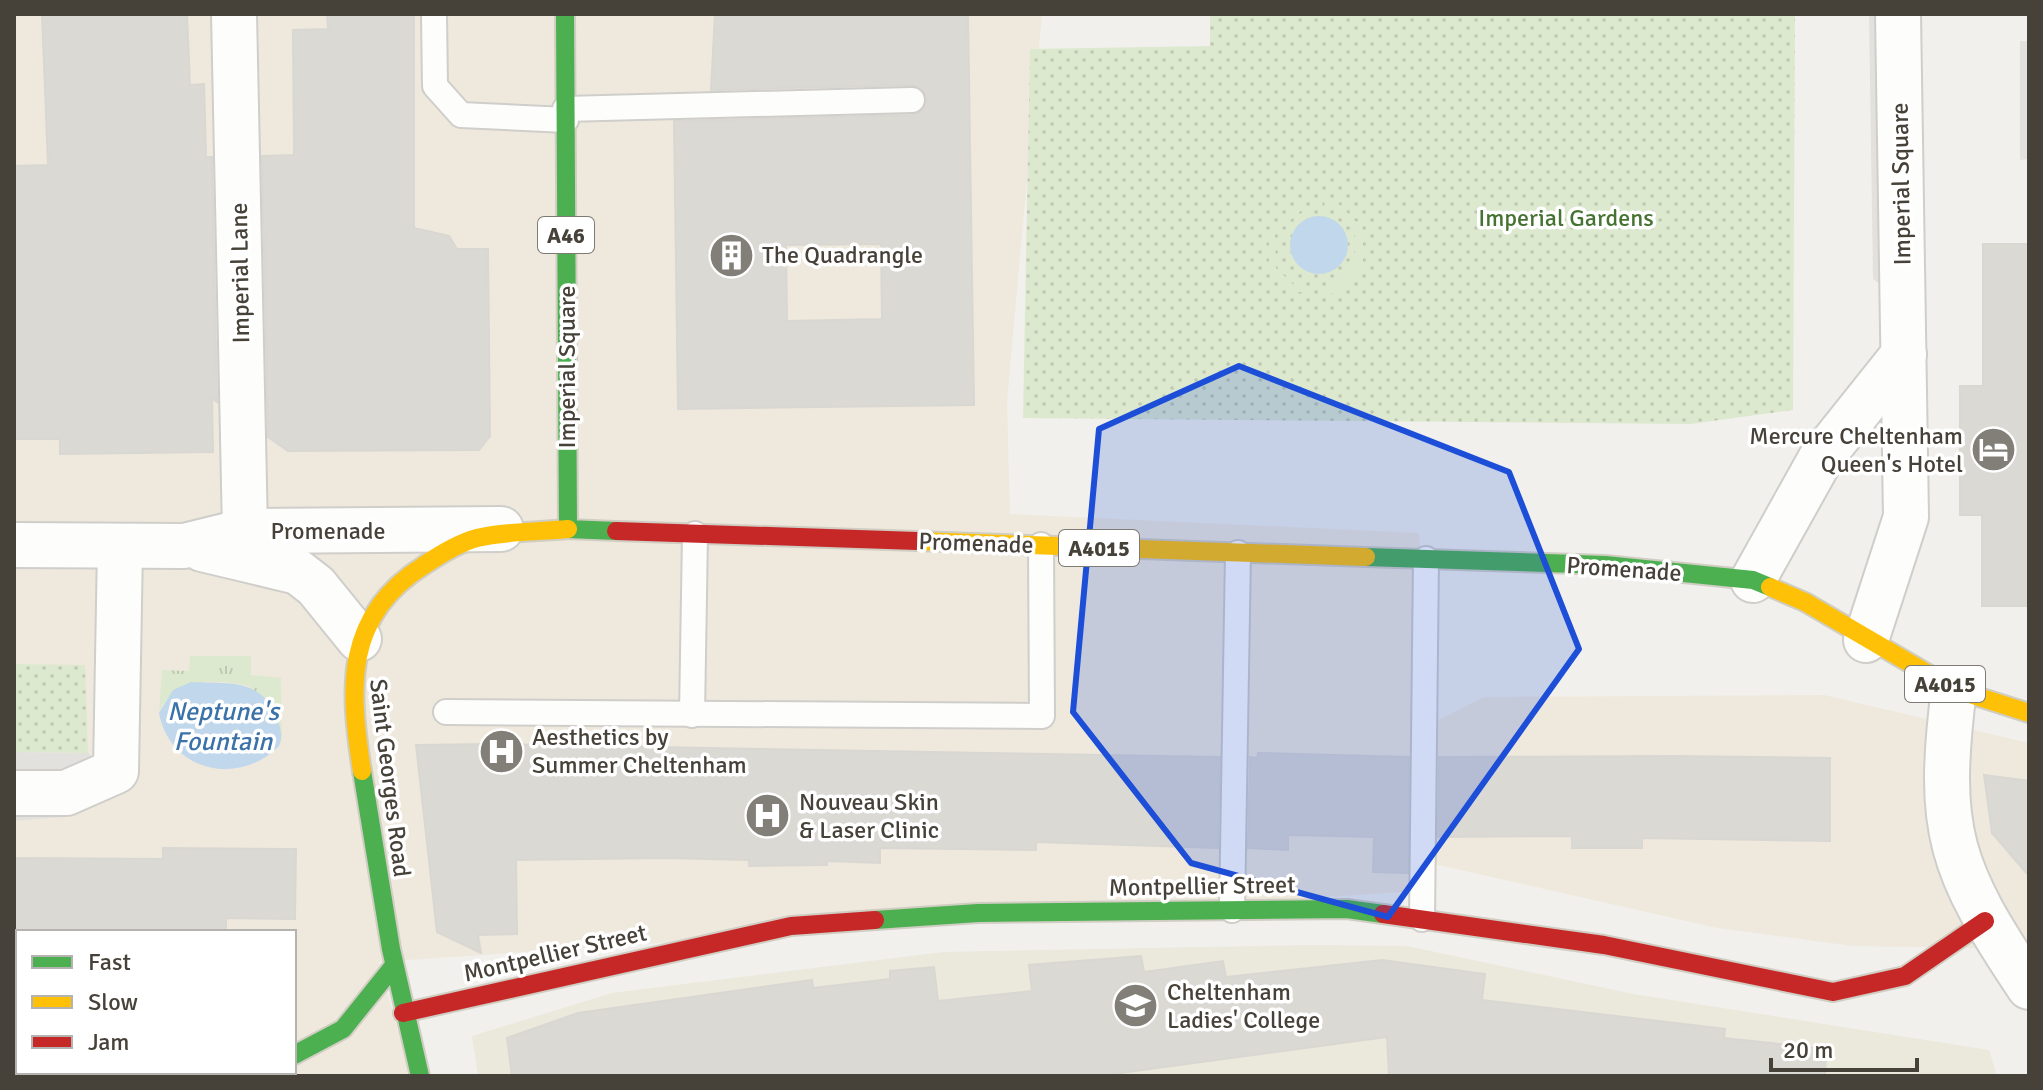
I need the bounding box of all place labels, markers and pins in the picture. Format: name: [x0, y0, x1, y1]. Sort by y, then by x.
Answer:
building icon: The Quadrangle: [707, 231, 755, 279]
place label: The Quadrangle: [762, 240, 923, 270]
place label: Mercure Cheltenham Queen's Hotel: [1749, 421, 1963, 479]
hotel icon: Mercure Cheltenham Queen's Hotel: [1970, 426, 2018, 474]
place label: Aesthetics by Summer Cheltenham: [532, 722, 747, 780]
hospital icon: Aesthetics by Summer Cheltenham: [477, 727, 525, 775]
place label: Nouveau Skin & Laser Clinic: [799, 787, 939, 845]
hospital icon: Nouveau Skin & Laser Clinic: [744, 792, 792, 840]
place label: Cheltenham Ladies' College: [1167, 977, 1320, 1035]
school or university icon: Cheltenham Ladies' College: [1112, 982, 1160, 1030]

